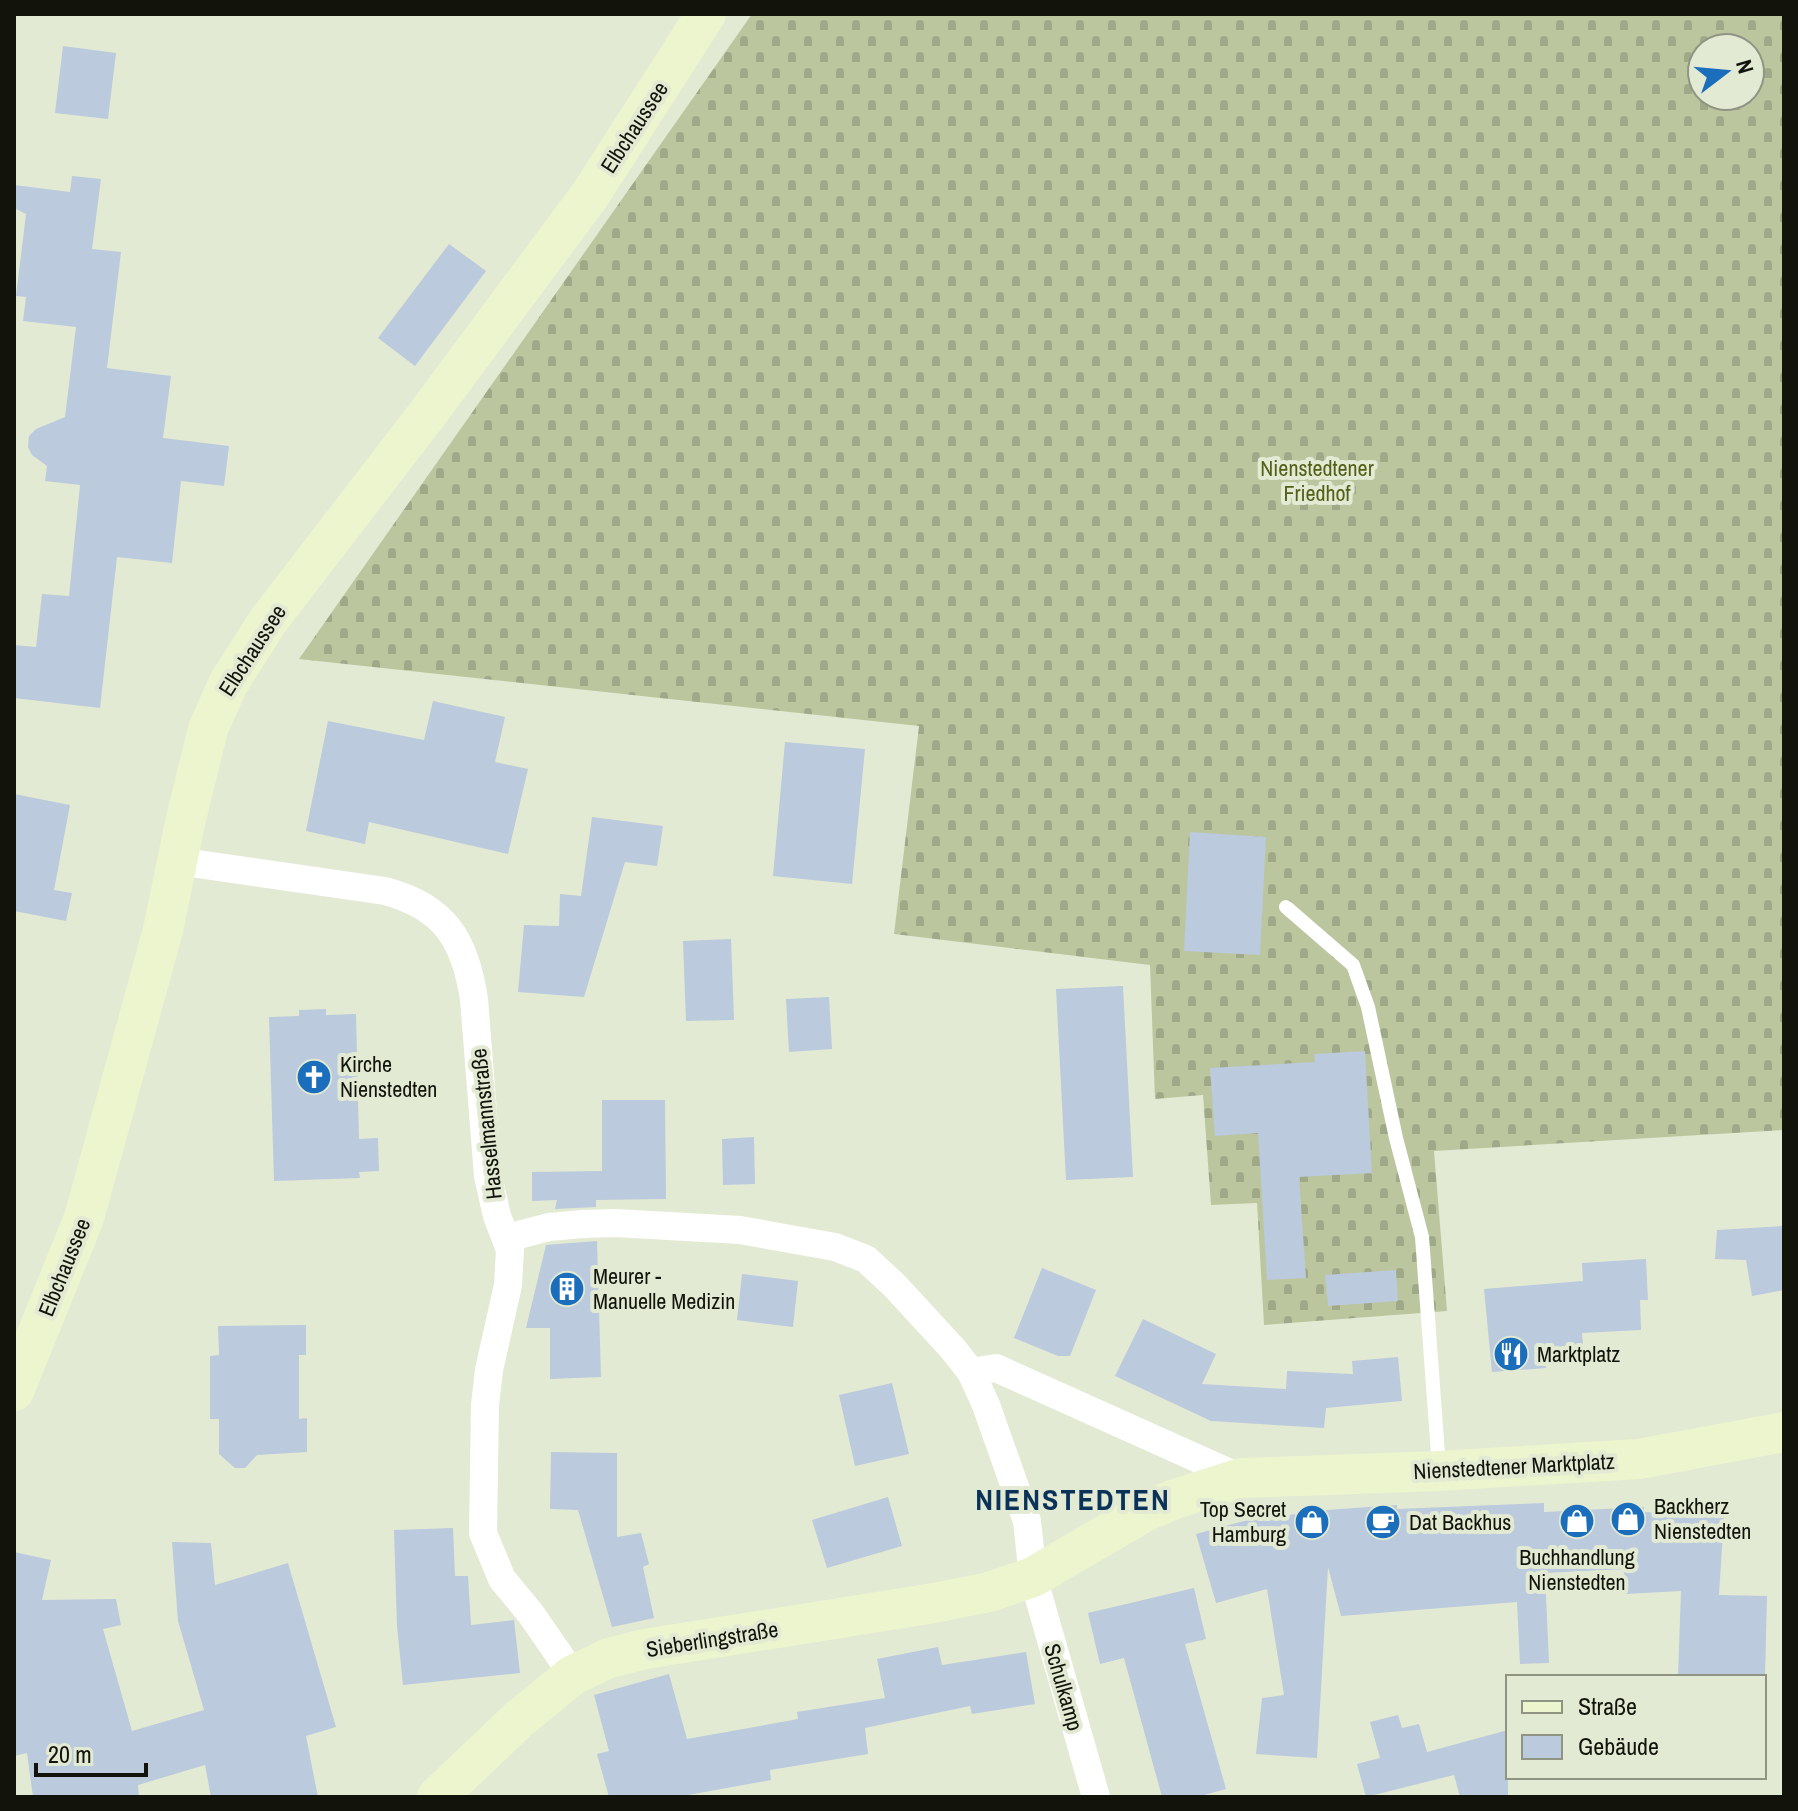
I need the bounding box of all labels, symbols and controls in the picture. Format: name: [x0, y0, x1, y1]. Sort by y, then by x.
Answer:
north arrow: [1686, 32, 1766, 112]
text: N: [1729, 56, 1761, 77]
street label: Elbchaussee: [593, 76, 675, 178]
park label: Nienstedtener Friedhof: [1260, 453, 1374, 508]
street label: Elbchaussee: [211, 599, 293, 701]
street label: Hasselmannstraße: [463, 1047, 509, 1201]
place label: Kirche Nienstedten: [340, 1049, 437, 1104]
church icon: Kirche Nienstedten: [295, 1058, 333, 1096]
street label: Elbchaussee: [31, 1213, 97, 1321]
place label: Meurer - Manuelle Medizin: [593, 1261, 735, 1316]
building icon: Meurer - Manuelle Medizin: [548, 1270, 586, 1308]
restaurant icon: Marktplatz: [1492, 1335, 1530, 1373]
place label: Marktplatz: [1537, 1339, 1620, 1369]
street label: Nienstedtener Marktplatz: [1413, 1446, 1615, 1486]
district label: NIENSTEDTEN: [975, 1479, 1171, 1519]
place label: Backherz Nienstedten: [1654, 1491, 1751, 1546]
place label: Top Secret Hamburg: [1200, 1494, 1286, 1549]
shop icon: Backherz Nienstedten: [1609, 1500, 1647, 1538]
shop icon: Buchhandlung Nienstedten: [1558, 1502, 1596, 1540]
shop icon: Top Secret Hamburg: [1293, 1503, 1331, 1541]
cafe icon: Dat Backhus: [1364, 1503, 1402, 1541]
place label: Dat Backhus: [1409, 1507, 1511, 1537]
place label: Buchhandlung Nienstedten: [1519, 1542, 1635, 1597]
street label: Sieberlingstraße: [644, 1614, 780, 1664]
street label: Schulkamp: [1037, 1640, 1091, 1734]
legend: [1506, 1675, 1766, 1779]
text: Straße: [1578, 1690, 1637, 1722]
scale bar: [36, 1727, 146, 1777]
text: Gebäude: [1578, 1730, 1659, 1762]
text: 20 m: [48, 1738, 92, 1770]

